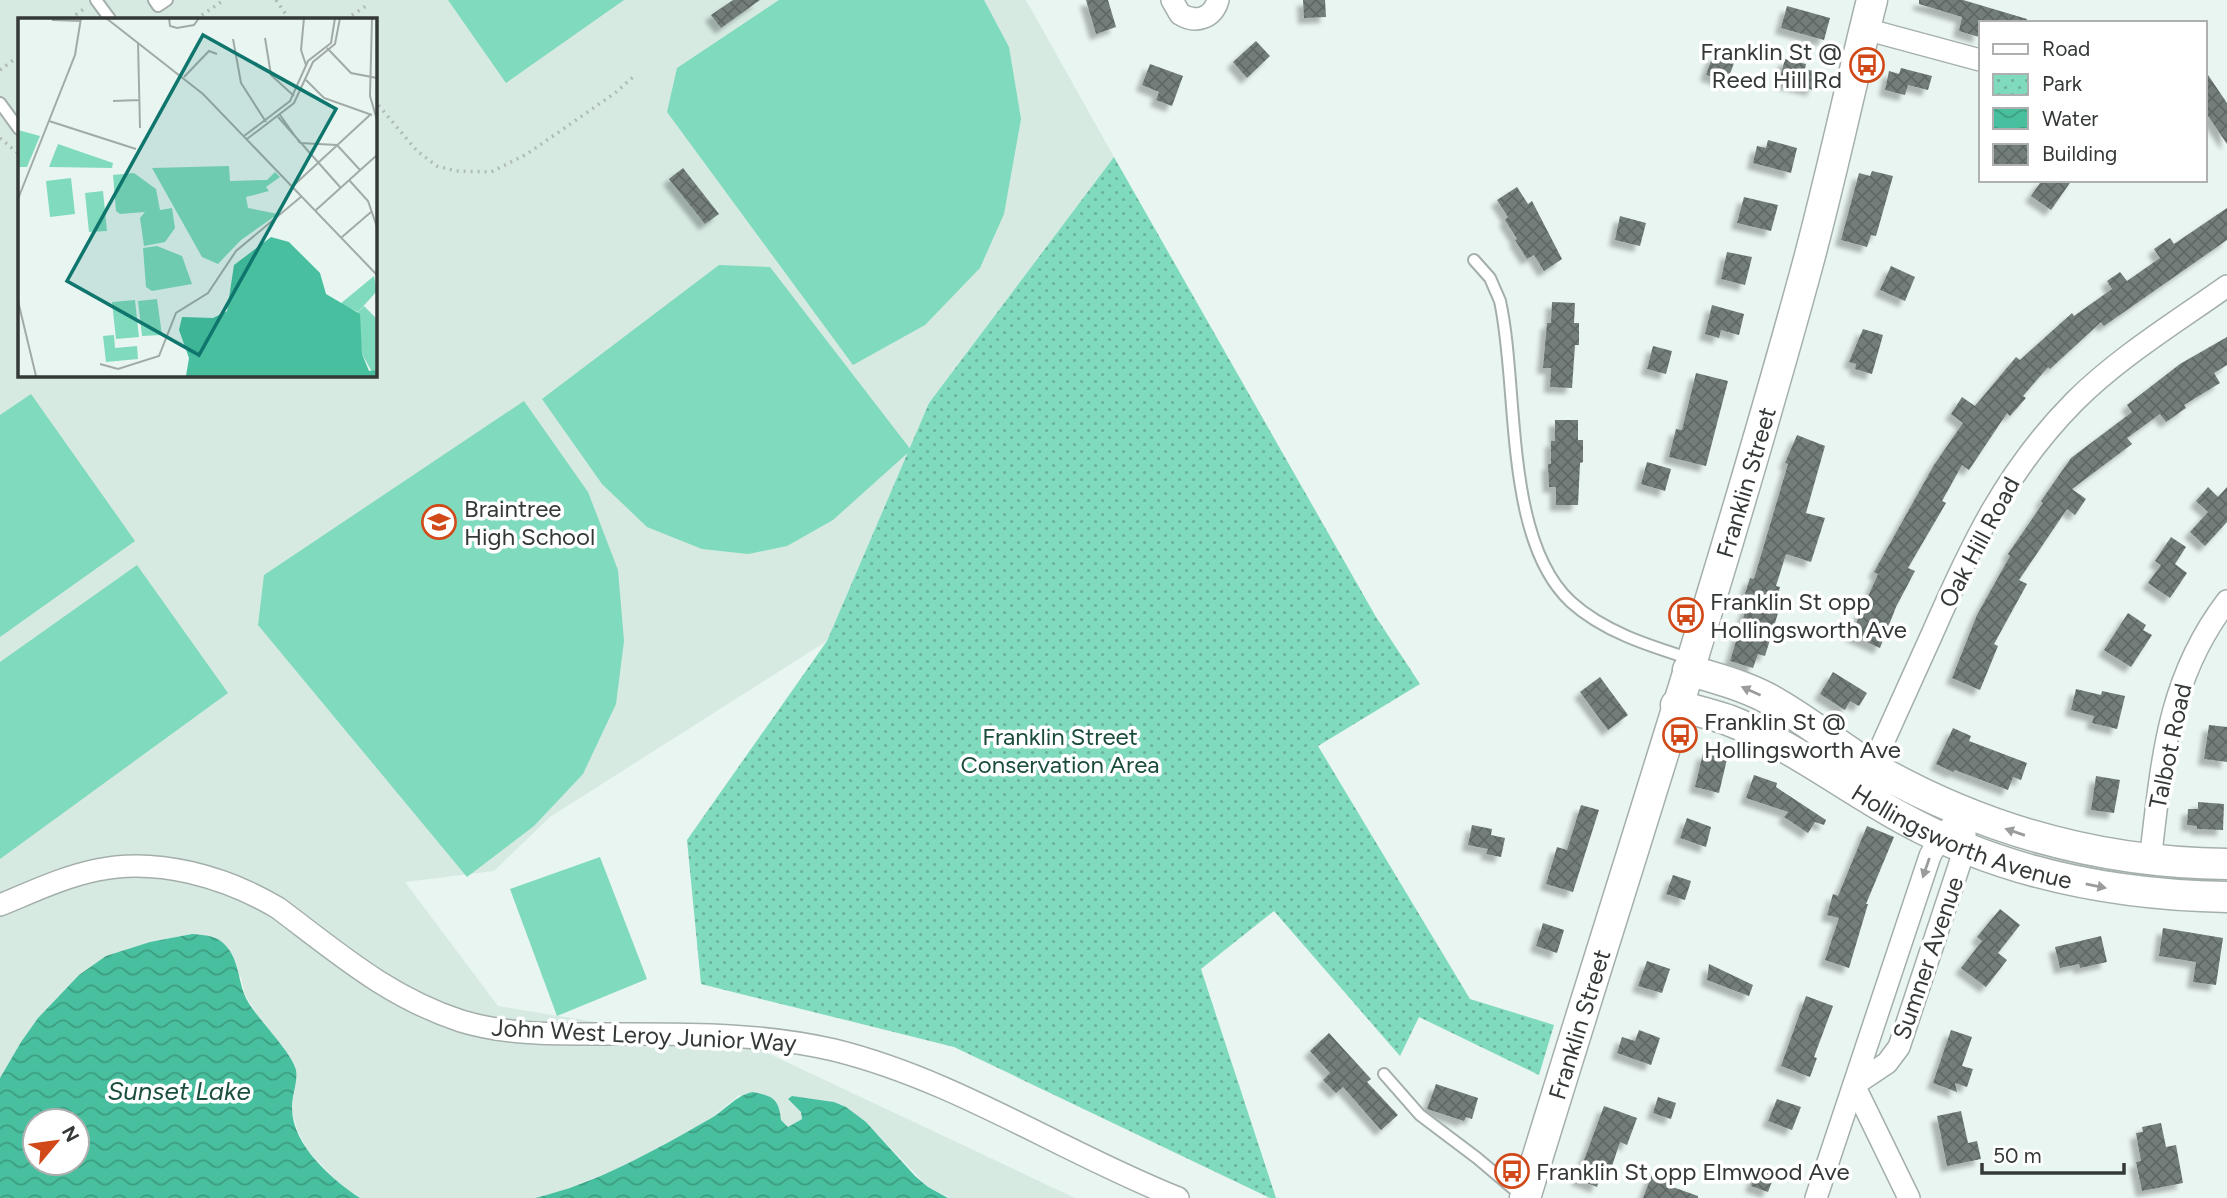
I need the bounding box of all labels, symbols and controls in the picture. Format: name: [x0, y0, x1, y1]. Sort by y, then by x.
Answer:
inset map: [18, 18, 376, 376]
legend: [1979, 21, 2206, 182]
text: Road: [2042, 36, 2090, 61]
place label: Franklin St @ Reed Hill Rd: [1700, 37, 1842, 94]
bus stop icon: Franklin St @ Reed Hill Rd: [1848, 46, 1886, 84]
text: Park: [2042, 71, 2083, 96]
text: Water: [2042, 106, 2098, 131]
text: Building: [2042, 141, 2117, 166]
street label: Franklin Street: [1710, 403, 1781, 561]
street label: Oak Hill Road: [1932, 472, 2026, 612]
place label: Braintree High School: [464, 494, 595, 551]
school or university icon: Braintree High School: [420, 503, 458, 541]
place label: Franklin St opp Hollingsworth Ave: [1710, 587, 1907, 644]
bus stop icon: Franklin St opp Hollingsworth Ave: [1667, 596, 1705, 634]
street label: Talbot Road: [2143, 681, 2197, 811]
one-way arrow: [1740, 685, 1761, 696]
place label: Franklin St @ Hollingsworth Ave: [1704, 707, 1901, 764]
bus stop icon: Franklin St @ Hollingsworth Ave: [1661, 716, 1699, 754]
park label: Franklin Street Conservation Area: [960, 722, 1160, 779]
street label: Hollingsworth Avenue: [1847, 777, 2075, 894]
one-way arrow: [2005, 826, 2026, 837]
one-way arrow: [1920, 857, 1931, 878]
street label: Sumner Avenue: [1887, 873, 1969, 1043]
one-way arrow: [2085, 881, 2107, 892]
street label: Franklin Street: [1542, 946, 1616, 1103]
street label: John West Leroy Junior Way: [491, 1013, 798, 1057]
water label: Sunset Lake: [107, 1075, 251, 1107]
north arrow: [21, 1107, 91, 1177]
text: N: [57, 1122, 84, 1146]
scale bar: [1982, 1132, 2124, 1176]
text: 50 m: [1993, 1143, 2042, 1168]
bus stop icon: Franklin St opp Elmwood Ave: [1493, 1152, 1531, 1190]
place label: Franklin St opp Elmwood Ave: [1536, 1157, 1850, 1186]

